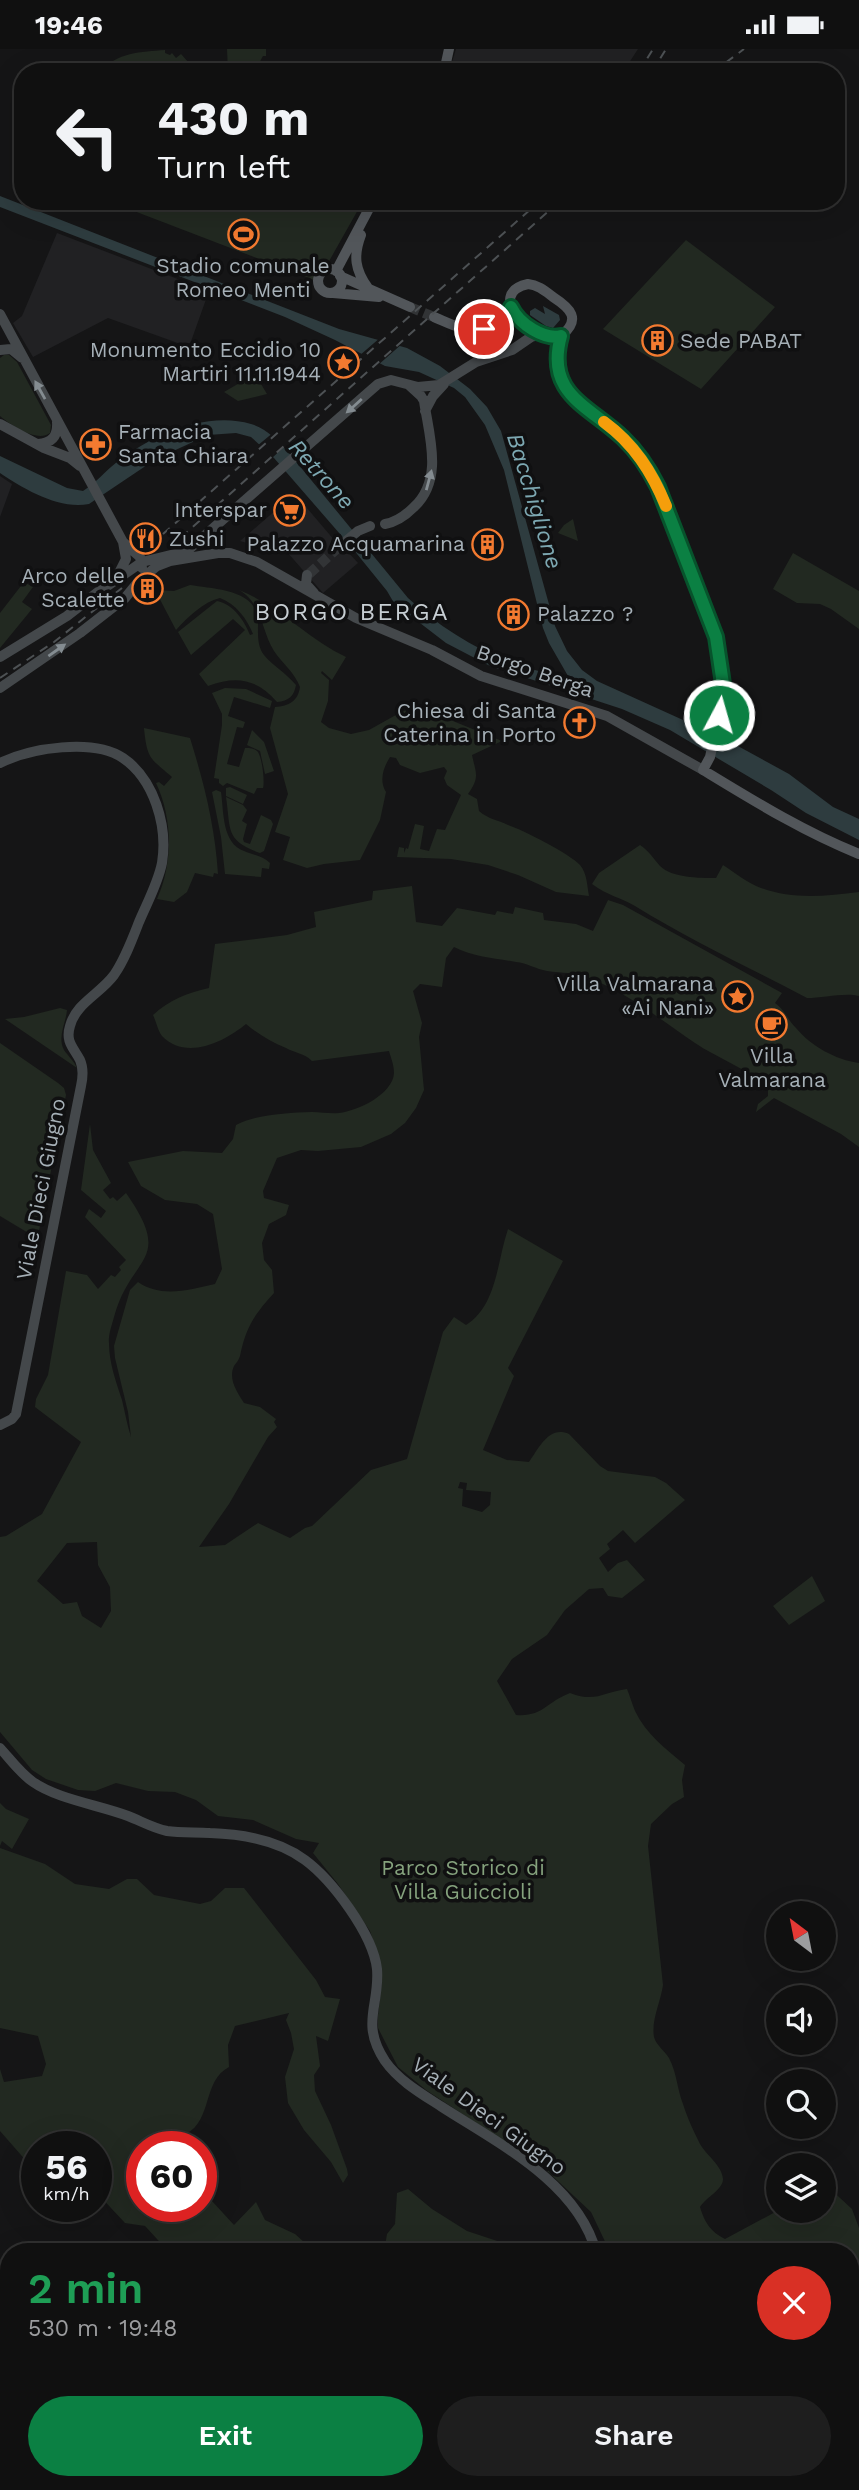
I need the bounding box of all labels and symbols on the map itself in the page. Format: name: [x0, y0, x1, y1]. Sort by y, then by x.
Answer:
sports icon: Stadio comunale Romeo Menti: [226, 217, 260, 251]
place label: Stadio comunale Romeo Menti: [156, 253, 330, 302]
pin: [454, 299, 514, 359]
building icon: Sede PABAT: [640, 324, 674, 358]
place label: Sede PABAT: [680, 328, 802, 353]
place label: Monumento Eccidio 10 Martiri 11.11.1944: [90, 337, 321, 386]
place icon: Monumento Eccidio 10 Martiri 11.11.1944: [327, 345, 361, 379]
one-way arrow: [34, 381, 46, 400]
one-way arrow: [346, 398, 363, 414]
place label: Farmacia Santa Chiara: [118, 419, 249, 468]
pharmacy icon: Farmacia Santa Chiara: [78, 427, 112, 461]
water label: Bacchiglione: [501, 430, 568, 572]
water label: Retrone: [283, 434, 360, 515]
one-way arrow: [424, 469, 435, 491]
supermarket icon: Interspar: [273, 493, 307, 527]
place label: Interspar: [174, 497, 267, 522]
restaurant icon: Zushi: [129, 522, 163, 556]
place label: Zushi: [169, 526, 224, 551]
building icon: Palazzo Acquamarina: [471, 527, 505, 561]
place label: Palazzo Acquamarina: [246, 531, 465, 556]
place label: Arco delle Scalette: [21, 563, 125, 612]
building icon: Arco delle Scalette: [131, 571, 165, 605]
building icon: Palazzo ?: [497, 597, 531, 631]
district label: BORGO BERGA: [255, 598, 449, 626]
place label: Palazzo ?: [537, 601, 633, 626]
street label: Borgo Berga: [473, 639, 597, 702]
one-way arrow: [47, 644, 66, 657]
position arrow: [682, 678, 756, 752]
place label: Chiesa di Santa Caterina in Porto: [383, 698, 556, 747]
church icon: Chiesa di Santa Caterina in Porto: [562, 706, 596, 740]
place label: Villa Valmarana «Ai Nani»: [557, 971, 714, 1020]
place icon: Villa Valmarana «Ai Nani»: [720, 979, 754, 1013]
cafe icon: Villa Valmarana: [755, 1007, 789, 1041]
place label: Villa Valmarana: [718, 1043, 826, 1092]
street label: Viale Dieci Giugno: [11, 1096, 70, 1282]
park label: Parco Storico di Villa Guiccioli: [381, 1855, 545, 1904]
north arrow: [766, 1901, 836, 1971]
street label: Viale Dieci Giugno: [407, 2051, 571, 2180]
speed limit sign: 60: [126, 2131, 217, 2222]

